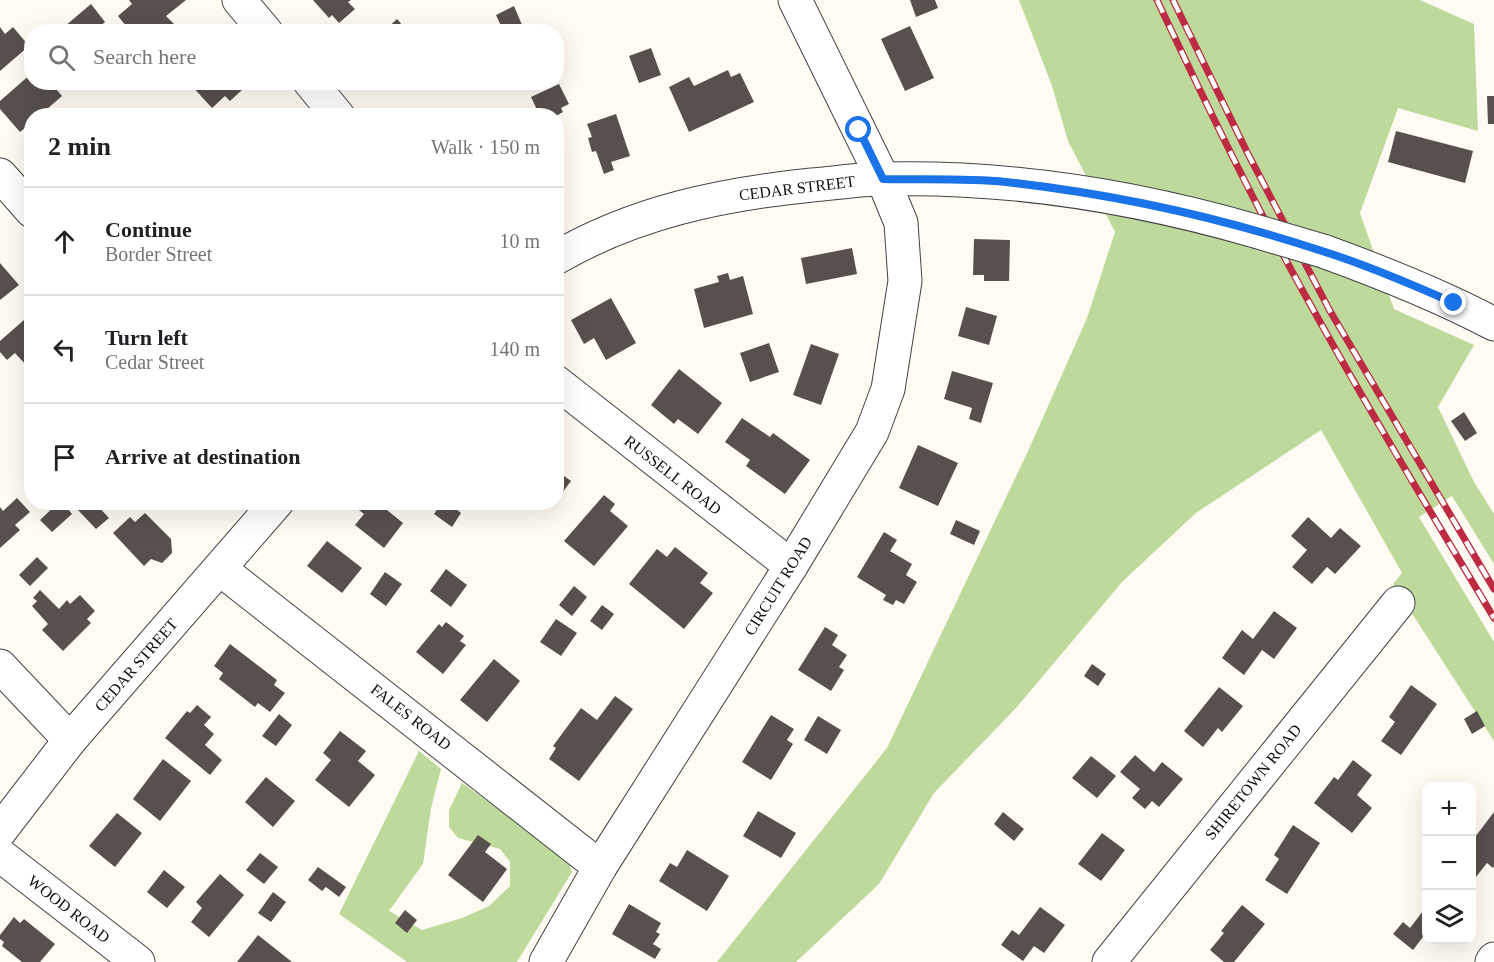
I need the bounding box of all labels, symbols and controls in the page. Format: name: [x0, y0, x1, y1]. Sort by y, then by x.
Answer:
search box: [24, 24, 564, 90]
icon: search: [45, 41, 78, 74]
text: Search here: [93, 44, 196, 69]
route start: [845, 116, 871, 142]
text: 2 min: [48, 132, 111, 161]
text: Walk · 150 m: [431, 136, 540, 158]
street label: CEDAR STREET: [738, 172, 856, 204]
text: Continue: [105, 217, 192, 242]
icon: ahead: [48, 225, 81, 258]
text: 10 m: [499, 230, 540, 252]
text: Border Street: [105, 243, 212, 265]
route end: [1440, 289, 1466, 315]
text: Turn left: [105, 325, 188, 350]
icon: left: [48, 333, 81, 366]
text: 140 m: [489, 338, 540, 360]
text: Cedar Street: [105, 351, 204, 373]
street label: RUSSELL ROAD: [621, 432, 725, 518]
icon: arrive: [48, 441, 81, 474]
text: Arrive at destination: [105, 444, 301, 469]
street label: CIRCUIT ROAD: [741, 534, 815, 638]
street label: CEDAR STREET: [91, 615, 181, 715]
street label: FALES ROAD: [368, 680, 454, 754]
street label: SHIRETOWN ROAD: [1201, 721, 1305, 843]
map controls: [1422, 782, 1476, 944]
button: +: [1422, 782, 1476, 836]
button: −: [1422, 836, 1476, 890]
street label: WOOD ROAD: [25, 872, 113, 946]
button: layers: [1422, 890, 1476, 944]

